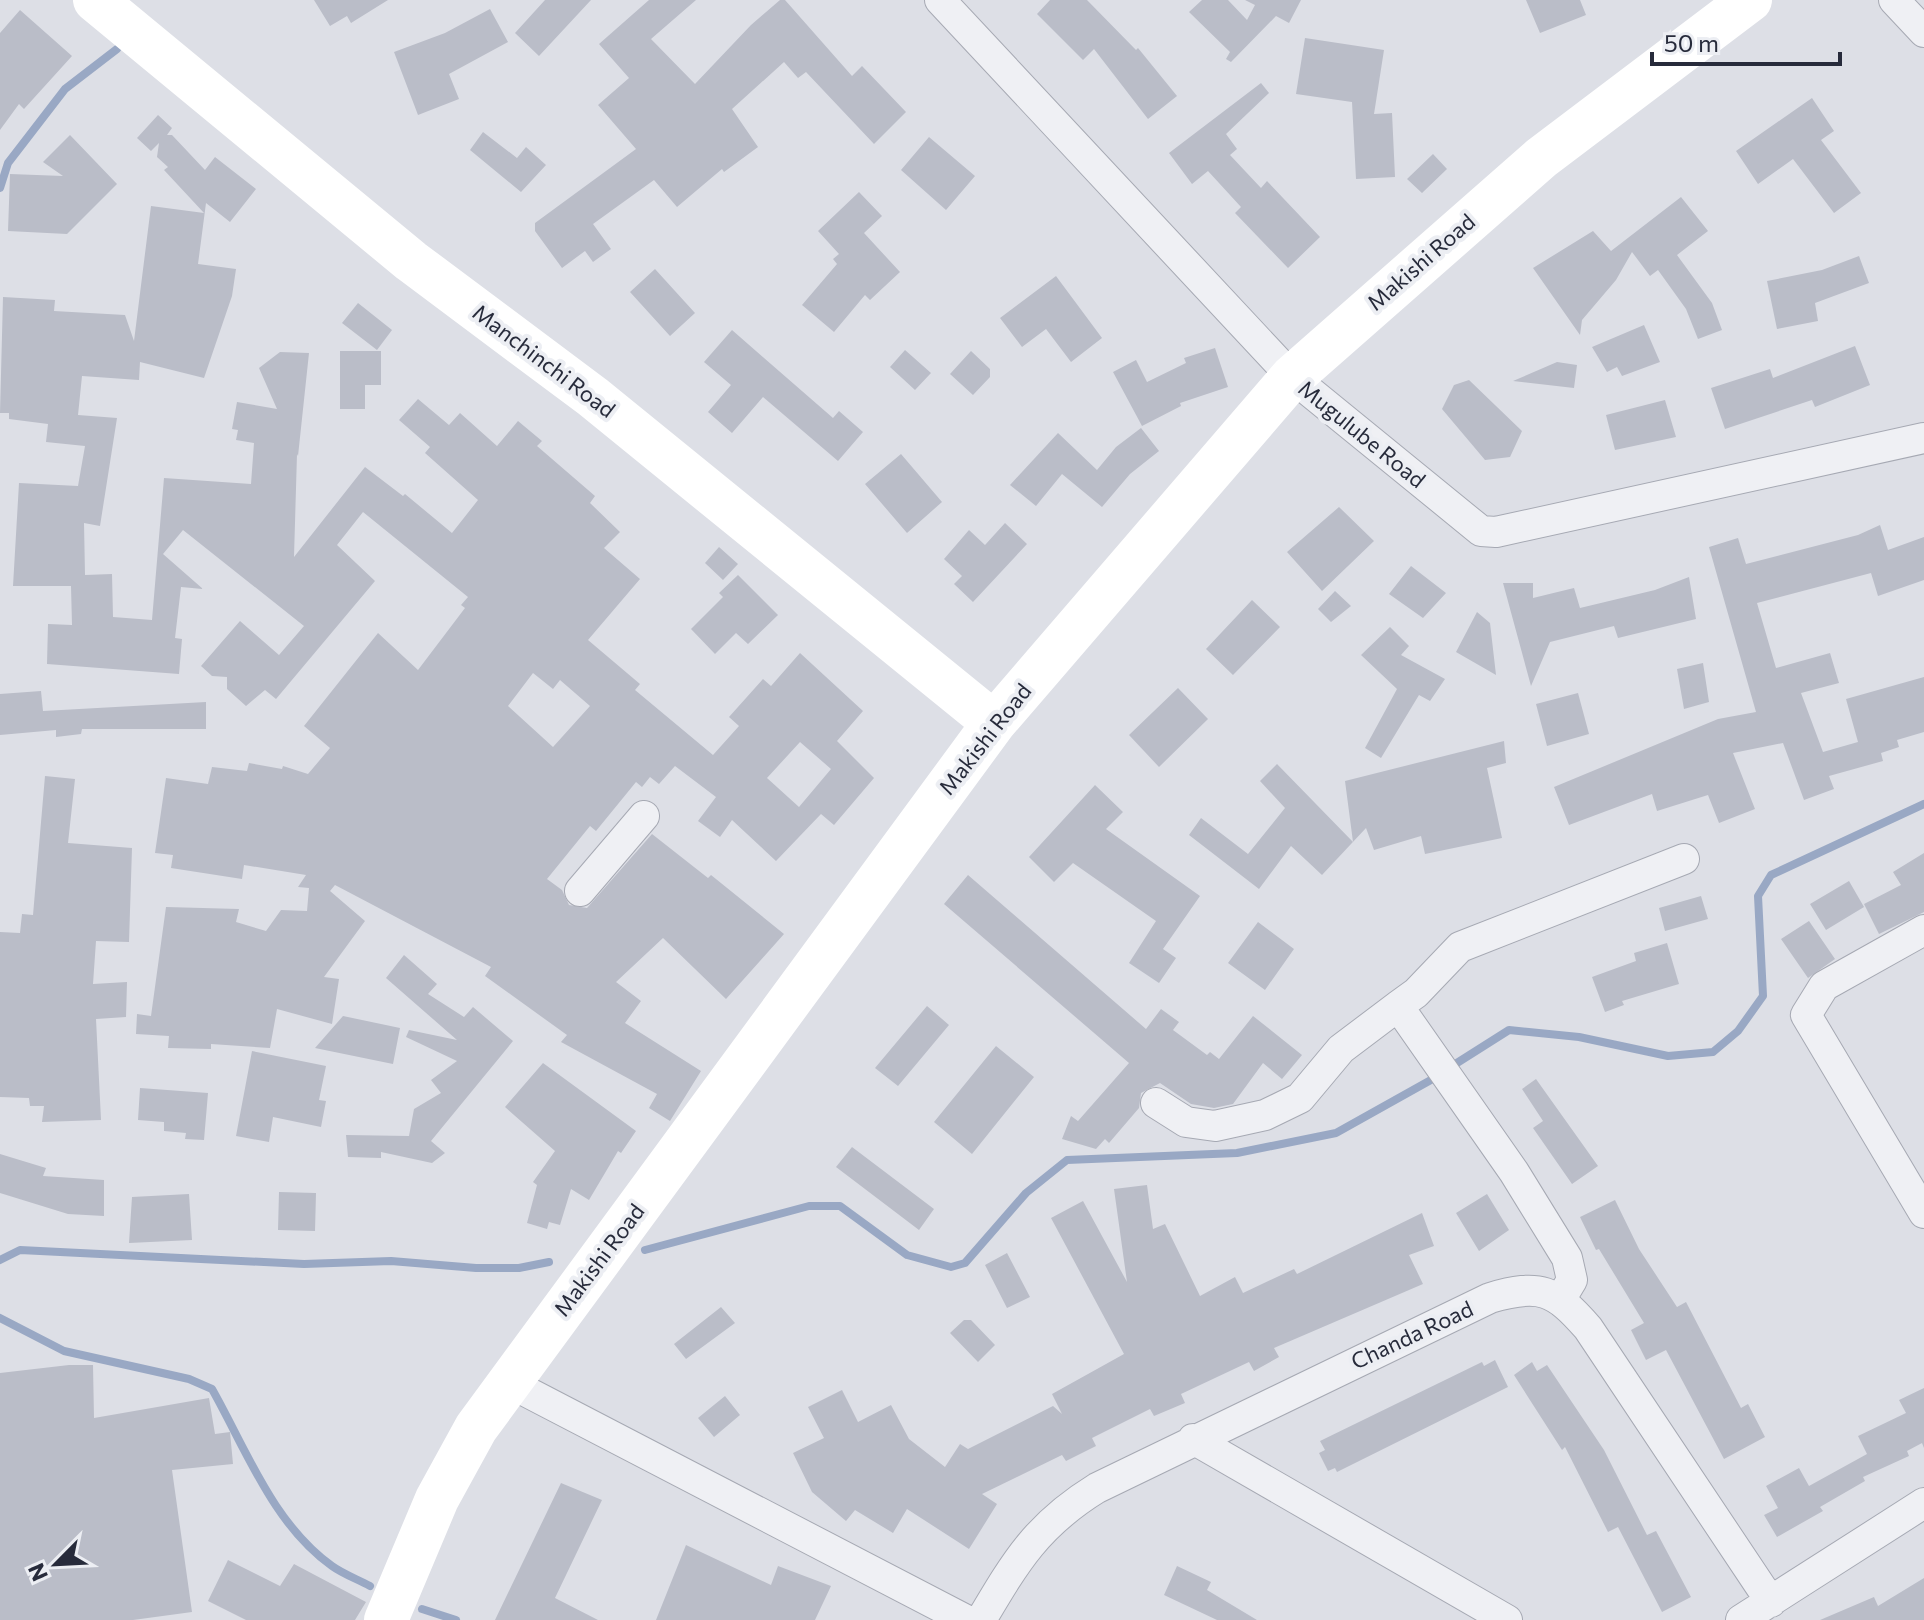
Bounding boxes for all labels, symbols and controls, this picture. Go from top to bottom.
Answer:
scale bar [1652,16,1840,66]
text: 50 m [1664,28,1719,57]
street label: Makishi Road [1361,208,1480,316]
street label: Manchinchi Road [468,298,621,423]
street label: Mugulube Road [1293,374,1431,493]
street label: Makishi Road [933,678,1036,800]
street label: Makishi Road [548,1198,650,1321]
street label: Chanda Road [1346,1295,1477,1375]
north arrow [16,1524,96,1604]
text: N [22,1559,53,1585]

